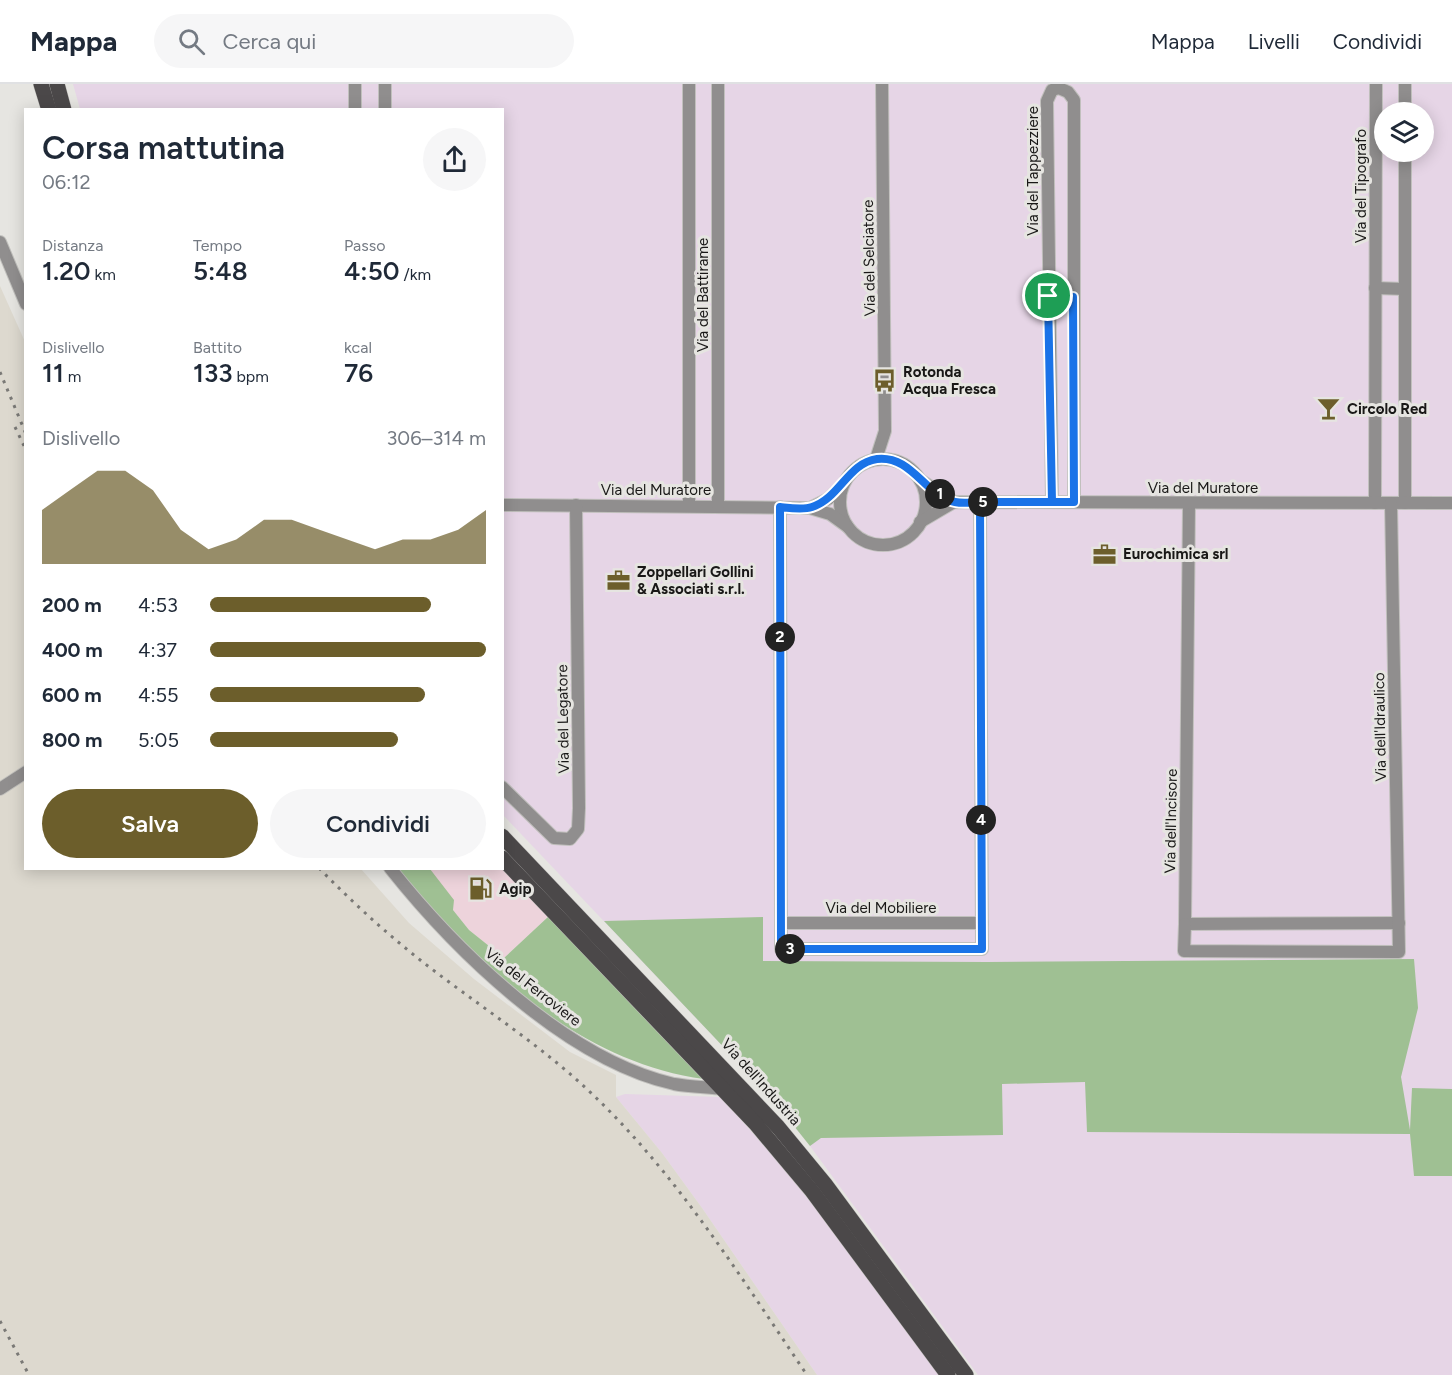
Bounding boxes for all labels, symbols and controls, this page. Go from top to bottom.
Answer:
search box [154,14,574,68]
text: Mappa [30,24,118,58]
icon: search [175,25,208,58]
text: Cerca qui [223,28,316,55]
text: Mappa [1151,29,1215,54]
text: Livelli [1248,29,1300,54]
text: Condividi [1333,29,1422,54]
map controls [1374,102,1434,162]
button: layers [1374,102,1434,162]
street label: Via del Tappezziere [1024,106,1042,236]
text: Corsa mattutina [42,128,285,167]
button: share [423,128,486,191]
street label: Via del Tipografo [1352,129,1370,243]
text: 06:12 [42,170,91,194]
street label: Via del Selciatore [859,199,879,317]
text: Distanza [42,236,103,255]
text: Tempo [193,236,242,255]
text: Passo [344,236,385,255]
street label: Via del Battirame [694,238,712,352]
text: 1.20 [42,255,91,287]
text: 5:48 [193,255,248,287]
text: 4:50 [344,255,399,287]
text: km [91,265,116,284]
text: /km [399,265,431,284]
pin [1022,270,1073,321]
icon: arrive [1031,279,1064,312]
text: Dislivello [42,338,105,357]
text: Battito [193,338,242,357]
text: kcal [344,338,372,357]
text: 11 [42,357,64,389]
text: 133 [193,357,233,389]
text: 76 [344,357,373,389]
place label: Rotonda Acqua Fresca [903,363,996,398]
text: m [64,367,81,386]
text: bpm [233,367,269,386]
bus stop icon: Rotonda Acqua Fresca [872,368,898,394]
bar icon: Circolo Red [1316,396,1342,422]
place label: Circolo Red [1347,400,1427,418]
text: Dislivello [42,426,120,450]
text: 306–314 m [386,426,486,450]
pin: 1 [925,479,955,509]
street label: Via del Muratore [1148,479,1258,497]
street label: Via del Muratore [601,481,711,499]
text: 1 [937,484,943,503]
pin: 5 [968,487,998,517]
text: 5 [978,492,988,511]
office icon: Eurochimica srl [1092,541,1118,567]
place label: Eurochimica srl [1123,545,1229,563]
place label: Zoppellari Gollini & Associati s.r.l. [637,563,754,598]
office icon: Zoppellari Gollini & Associati s.r.l. [606,568,632,594]
text: 200 m [42,593,102,617]
text: 4:53 [138,593,178,617]
pin: 2 [765,622,795,652]
text: 2 [775,627,785,646]
text: 400 m [42,638,103,662]
text: 4:37 [138,638,177,662]
street label: Via del Legatore [553,664,573,774]
street label: Via dell'Idraulico [1370,672,1390,782]
text: 600 m [42,683,102,707]
text: 4:55 [138,683,178,707]
text: 800 m [42,728,102,752]
text: 5:05 [138,728,179,752]
street label: Via dell'Incisore [1161,768,1181,874]
button: Salva [42,789,258,858]
button: Condividi [270,789,486,858]
pin: 4 [966,805,996,835]
text: 4 [976,810,986,829]
fuel station icon: Agip [468,876,494,902]
place label: Agip [499,880,532,898]
street label: Via del Mobiliere [825,899,937,917]
pin: 3 [775,934,805,964]
text: 3 [786,939,794,958]
street label: Via del Ferroviere [481,944,585,1030]
street label: Via dell'Industria [717,1035,805,1129]

